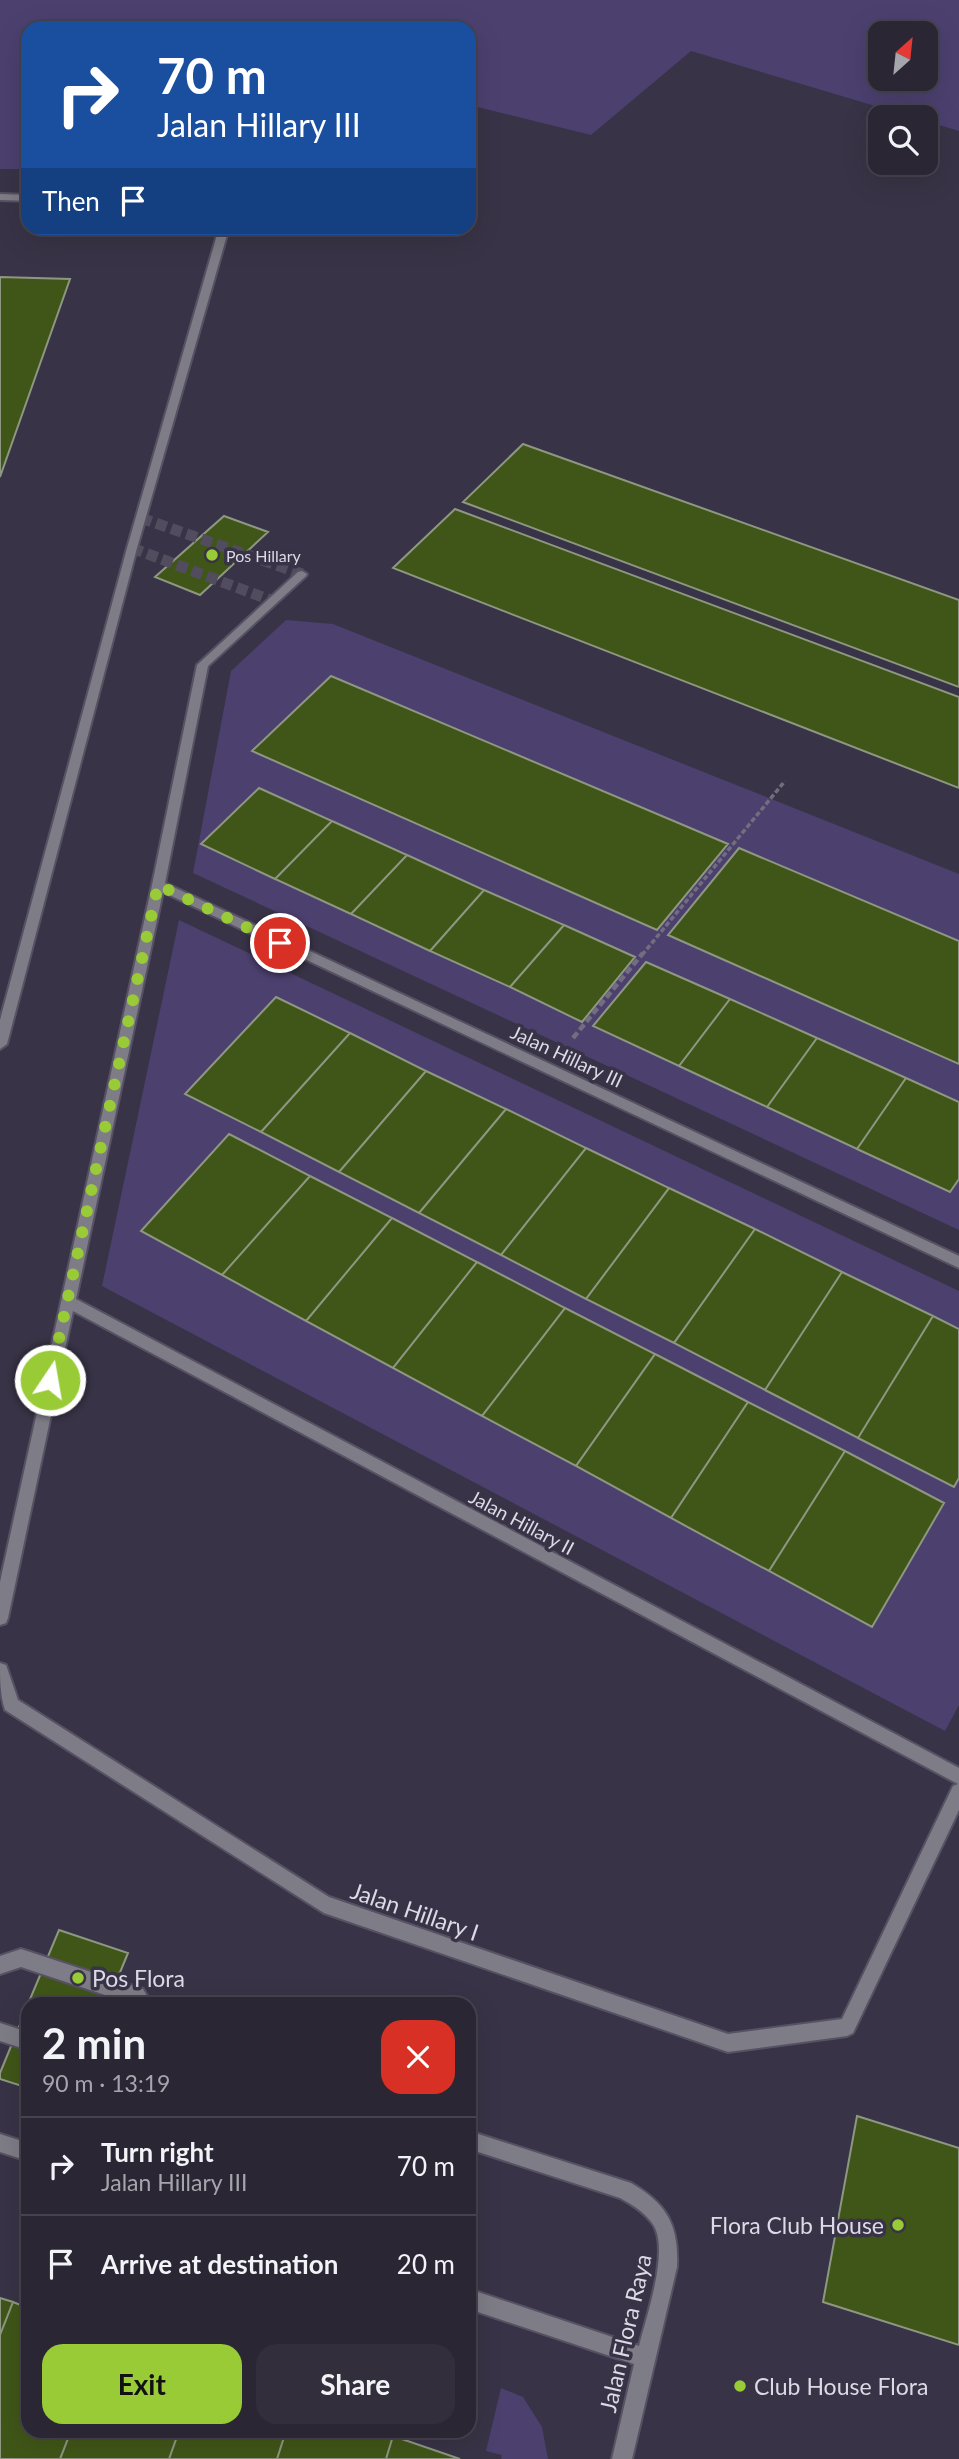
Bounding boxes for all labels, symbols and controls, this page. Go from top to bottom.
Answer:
north arrow [868,21,938,91]
map controls [868,21,938,175]
text: 70 m [157,46,267,104]
icon: right [42,49,133,140]
text: Jalan Hillary III [157,105,361,144]
button: search [868,105,938,175]
icon: arrive [114,182,152,220]
text: Then [42,185,100,217]
place label: Pos Hillary [226,546,302,565]
marker: Pos Hillary [204,547,220,563]
pin [250,913,310,973]
icon: arrive [261,924,299,962]
street label: Jalan Hillary III [507,1020,627,1092]
position arrow [13,1343,87,1417]
street label: Jalan Hillary II [466,1485,578,1559]
street label: Jalan Hillary I [347,1876,483,1946]
place label: Pos Flora [92,1964,185,1992]
marker: Pos Flora [70,1970,86,1986]
text: 2 min [42,2018,146,2068]
button: close [381,2020,455,2094]
text: 90 m · 13:19 [42,2069,170,2097]
text: Turn right [101,2136,214,2168]
icon: right [42,2147,80,2185]
text: 70 m [397,2150,455,2182]
text: Jalan Hillary III [101,2168,247,2196]
place label: Flora Club House [710,2211,884,2239]
marker: Flora Club House [890,2217,906,2233]
icon: arrive [42,2245,80,2283]
text: Arrive at destination [101,2248,338,2280]
text: 20 m [397,2248,455,2280]
street label: Jalan Flora Raya [593,2251,657,2415]
button: Exit [42,2344,242,2424]
button: Share [256,2344,455,2424]
place label: Club House Flora [754,2372,928,2400]
marker: Club House Flora [732,2378,748,2394]

